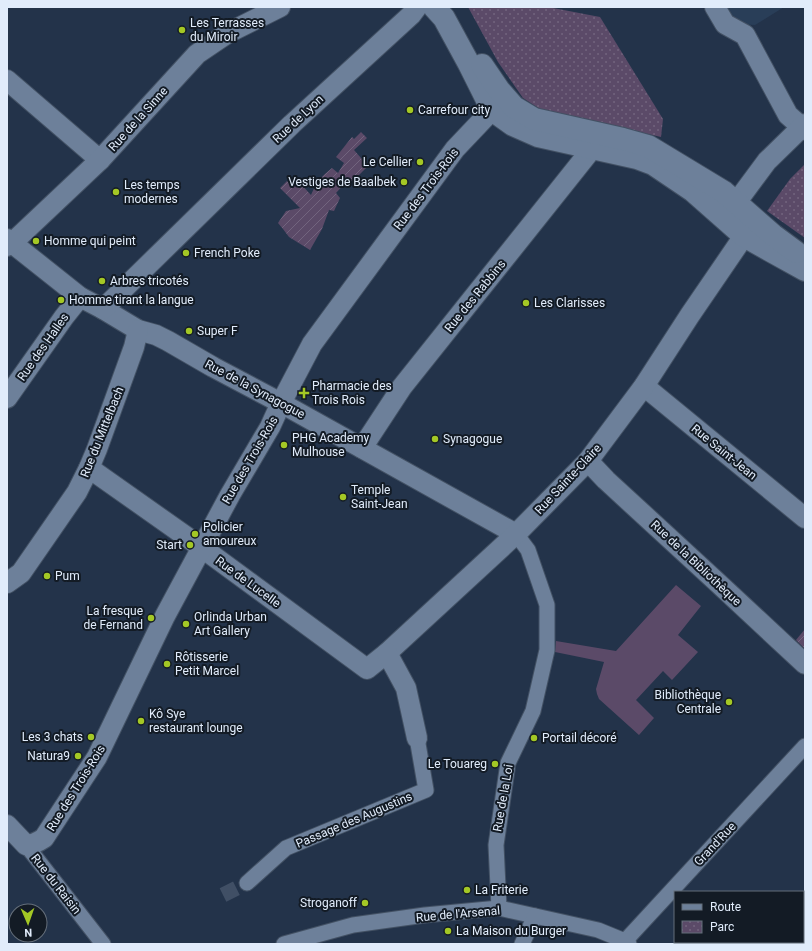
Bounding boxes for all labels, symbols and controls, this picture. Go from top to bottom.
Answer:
place label: Les Terrasses du Miroir [190,16,264,44]
marker: Les Terrasses du Miroir [177,25,187,35]
street label: Rue de la Sinne [106,84,170,154]
street label: Rue de Lyon [270,92,326,146]
place label: Carrefour city [418,103,491,117]
marker: Carrefour city [405,105,415,115]
street label: Rue des Trois-Rois [391,145,461,233]
place label: Le Cellier [363,155,412,169]
marker: Le Cellier [415,157,425,167]
place label: Vestiges de Baalbek [288,175,397,189]
marker: Vestiges de Baalbek [399,177,409,187]
place label: Les temps modernes [124,178,180,206]
marker: Les temps modernes [111,187,121,197]
place label: Homme qui peint [44,234,136,248]
marker: Homme qui peint [31,236,41,246]
place label: French Poke [194,246,260,260]
marker: French Poke [181,248,191,258]
street label: Rue des Rabbins [442,257,508,335]
place label: Arbres tricotés [110,274,189,288]
marker: Arbres tricotés [97,276,107,286]
place label: Homme tirant la langue [69,293,194,307]
marker: Homme tirant la langue [56,295,66,305]
place label: Les Clarisses [534,296,605,310]
marker: Les Clarisses [521,298,531,308]
street label: Rue des Halles [15,311,71,383]
place label: Super F [197,324,238,338]
marker: Super F [184,326,194,336]
street label: Rue de la Synagogue [203,357,307,421]
place label: Pharmacie des Trois Rois [312,379,392,407]
street label: Rue du Mittelbach [77,385,127,479]
marker: Pharmacie des Trois Rois [299,388,309,398]
street label: Rue des Trois-Rois [219,414,281,506]
street label: Rue Saint-Jean [689,421,759,483]
place label: PHG Academy Mulhouse [292,431,370,459]
place label: Synagogue [443,432,502,446]
marker: Synagogue [430,434,440,444]
marker: PHG Academy Mulhouse [279,440,289,450]
street label: Rue Sainte-Claire [532,441,604,517]
place label: Temple Saint-Jean [351,483,408,511]
marker: Temple Saint-Jean [338,492,348,502]
street label: Rue de la Bibliothèque [648,518,744,608]
place label: Policier amoureux [203,520,256,548]
marker: Policier amoureux [190,529,200,539]
place label: Start [156,538,182,552]
marker: Start [185,540,195,550]
street label: Rue de Lucelle [213,554,283,610]
place label: Pum [55,569,80,583]
marker: Pum [42,571,52,581]
place label: La fresque de Fernand [83,604,143,632]
place label: Orlinda Urban Art Gallery [194,610,267,638]
marker: La fresque de Fernand [146,613,156,623]
marker: Orlinda Urban Art Gallery [181,619,191,629]
place label: Rôtisserie Petit Marcel [175,650,239,678]
marker: Rôtisserie Petit Marcel [162,659,172,669]
place label: Bibliothèque Centrale [654,688,721,716]
marker: Bibliothèque Centrale [724,697,734,707]
place label: Kô Sye restaurant lounge [149,707,243,735]
marker: Kô Sye restaurant lounge [136,716,146,726]
place label: Les 3 chats [22,730,83,744]
place label: Portail décoré [542,731,617,745]
marker: Les 3 chats [86,732,96,742]
marker: Portail décoré [529,733,539,743]
street label: Rue des Trois-Rois [44,742,108,834]
place label: Natura9 [27,749,70,763]
marker: Natura9 [73,751,83,761]
place label: Le Touareg [428,757,487,771]
marker: Le Touareg [490,759,500,769]
street label: Rue de la Loi [490,763,516,833]
street label: Passage des Augustins [294,789,414,851]
street label: Grand'Rue [691,819,739,869]
street label: Rue du Raisin [28,851,84,917]
place label: La Friterie [475,883,528,897]
marker: La Friterie [462,885,472,895]
legend [674,891,804,943]
place label: Stroganoff [300,896,358,910]
marker: Stroganoff [360,898,370,908]
text: Route [710,900,741,914]
north arrow [8,903,48,943]
street label: Rue de l'Arsenal [415,903,501,925]
text: Parc [710,920,734,934]
place label: La Maison du Burger [456,924,566,938]
text: N [24,926,32,939]
marker: La Maison du Burger [443,926,453,936]

